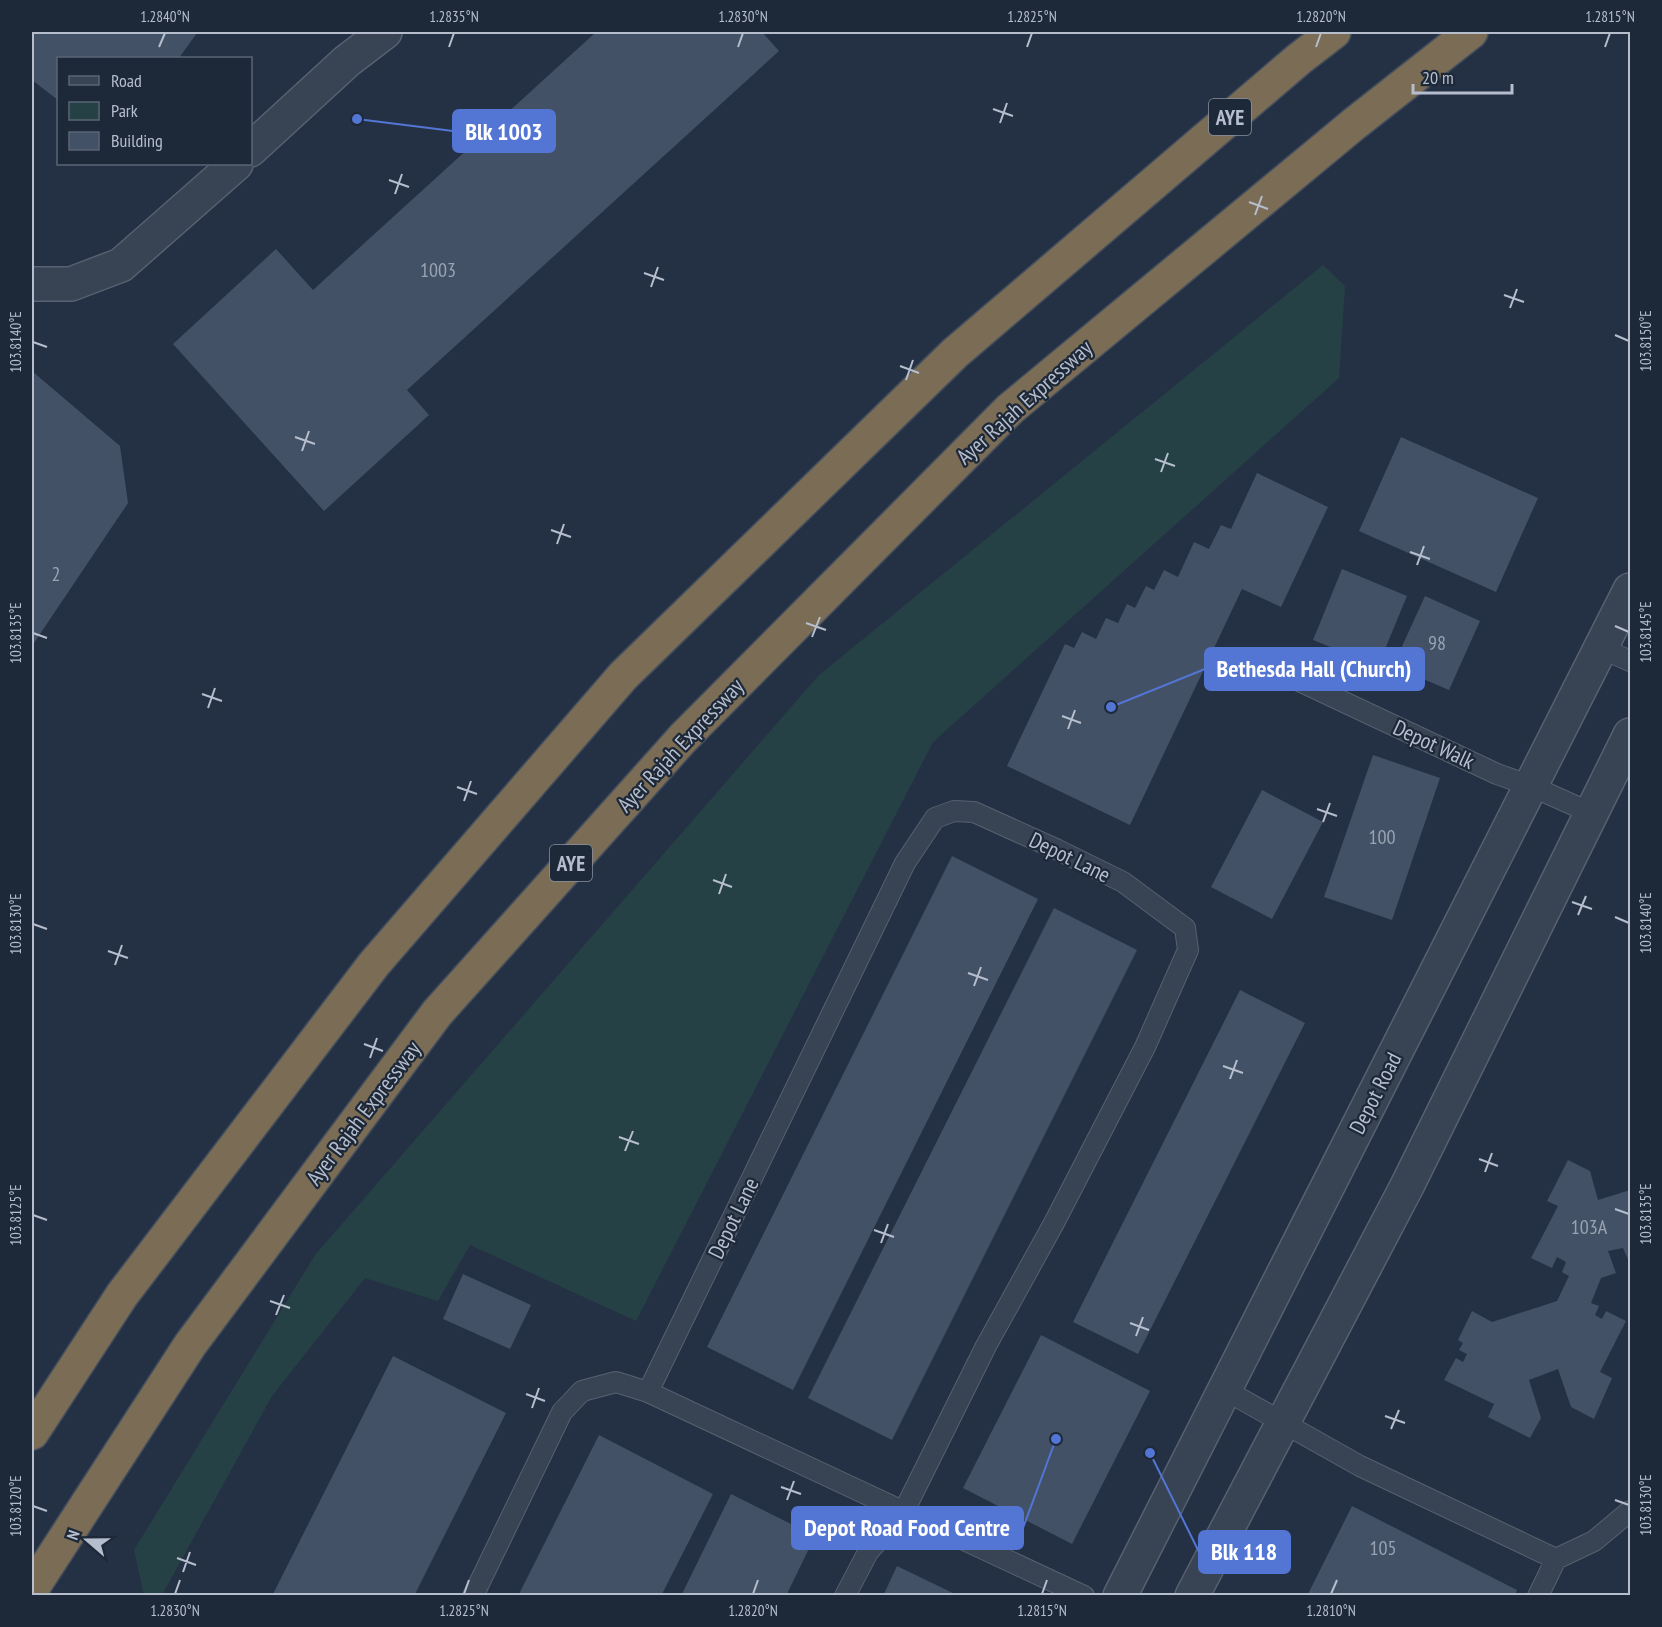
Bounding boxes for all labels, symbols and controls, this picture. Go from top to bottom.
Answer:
text: 1.2840°N [140,7,190,26]
text: 1.2835°N [429,7,479,26]
text: 1.2830°N [718,7,768,26]
text: 1.2825°N [1007,7,1057,26]
text: 1.2820°N [1296,7,1346,26]
text: 1.2815°N [1585,7,1635,26]
legend [57,57,252,165]
scale bar [1413,57,1512,95]
text: 20 m [1422,66,1454,89]
text: Road [111,69,142,92]
text: Park [111,99,138,122]
road number: AYE [1209,99,1251,135]
callout: Blk 1003 [453,110,555,152]
text: Blk 1003 [465,116,543,147]
text: Building [111,129,163,152]
house number: 1003 [420,257,456,283]
text: 103.8150°E [1636,310,1655,372]
text: 103.8140°E [6,311,25,373]
street label: Ayer Rajah Expressway [950,333,1098,470]
house number: 2 [52,561,61,587]
text: 103.8145°E [1636,601,1655,663]
text: 103.8135°E [6,602,25,664]
house number: 98 [1428,630,1446,656]
callout: Bethesda Hall (Church) [1205,648,1424,690]
text: Bethesda Hall (Church) [1217,653,1411,684]
street label: Ayer Rajah Expressway [611,672,750,818]
street label: Depot Walk [1389,713,1480,775]
house number: 100 [1369,824,1396,850]
street label: Depot Lane [1025,825,1115,889]
road number: AYE [550,845,592,881]
text: 103.8140°E [1636,892,1655,954]
text: 103.8130°E [6,893,25,955]
street label: Ayer Rajah Expressway [300,1035,427,1191]
street label: Depot Road [1343,1047,1407,1139]
street label: Depot Lane [701,1173,765,1263]
text: 103.8135°E [1636,1183,1655,1245]
text: 103.8125°E [6,1184,25,1246]
house number: 103A [1571,1214,1608,1240]
text: 103.8130°E [1636,1474,1655,1536]
text: 103.8120°E [6,1475,25,1537]
callout: Depot Road Food Centre [792,1507,1023,1549]
north arrow [57,1510,117,1570]
text: Depot Road Food Centre [804,1512,1010,1543]
text: N [62,1527,84,1542]
callout: Blk 118 [1199,1531,1290,1573]
house number: 105 [1370,1535,1397,1561]
text: Blk 118 [1211,1536,1277,1567]
text: 1.2830°N [150,1601,200,1620]
text: 1.2825°N [439,1601,489,1620]
text: 1.2820°N [728,1601,778,1620]
text: 1.2815°N [1017,1601,1067,1620]
text: 1.2810°N [1306,1601,1356,1620]

